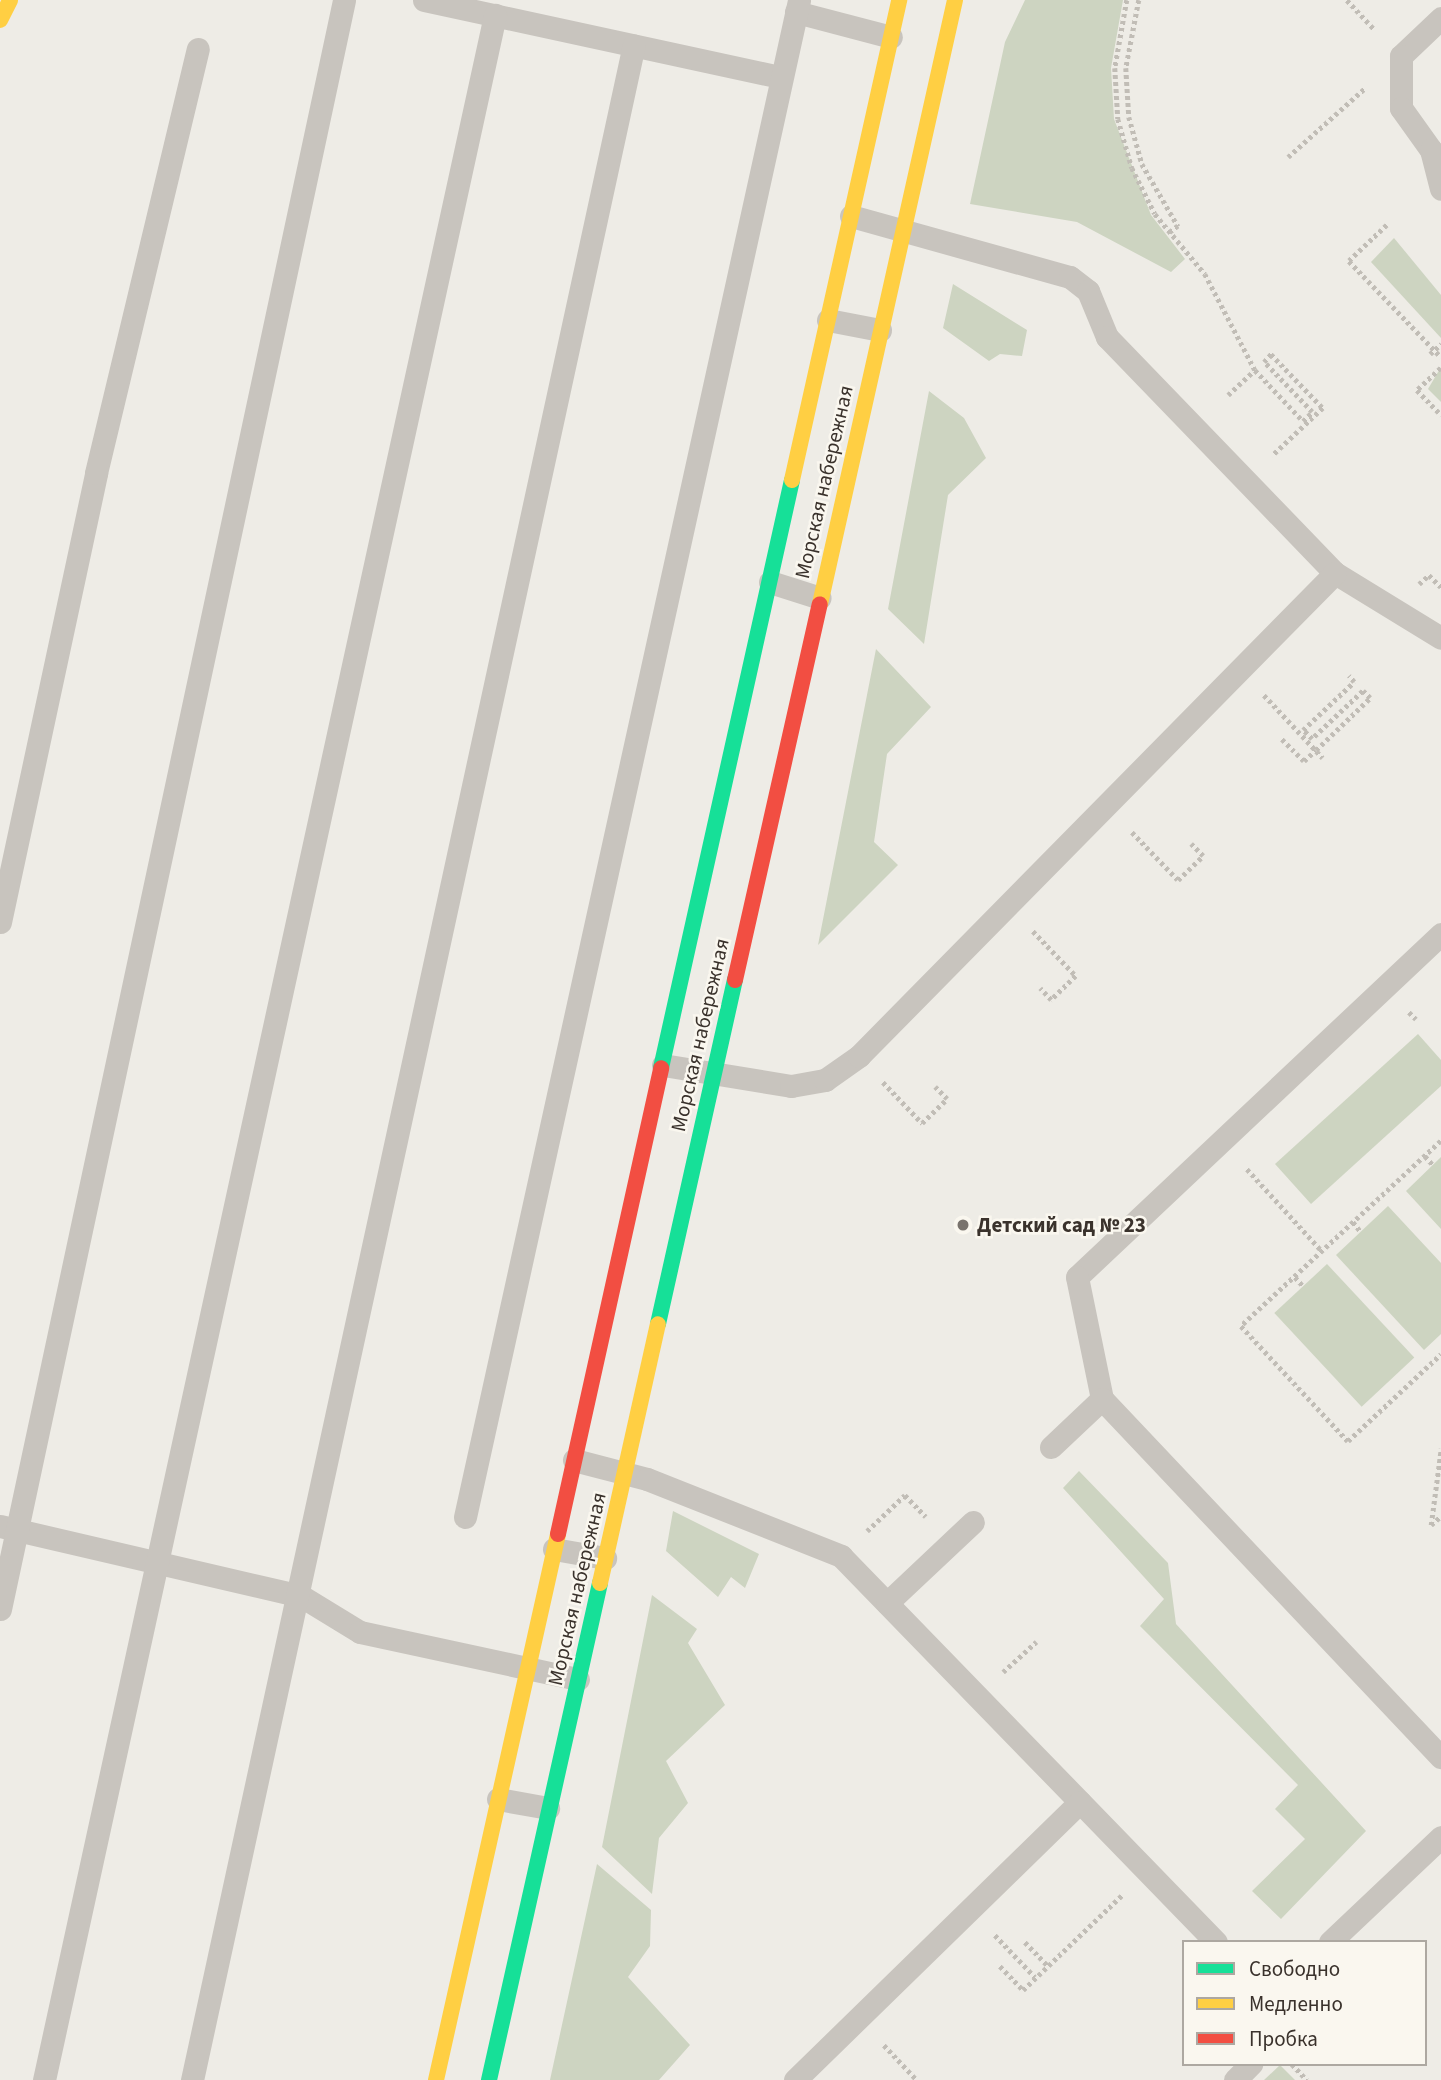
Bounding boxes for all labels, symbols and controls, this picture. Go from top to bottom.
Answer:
street label: Морская набережная [790,383,858,581]
street label: Морская набережная [666,936,734,1134]
place label: Детский сад № 23 [977,1212,1146,1238]
marker: Детский сад № 23 [955,1217,971,1233]
street label: Морская набережная [543,1490,611,1688]
legend [1182,1940,1427,2066]
text: Свободно [1249,1954,1340,1984]
text: Медленно [1249,1989,1343,2019]
text: Пробка [1249,2024,1318,2054]

